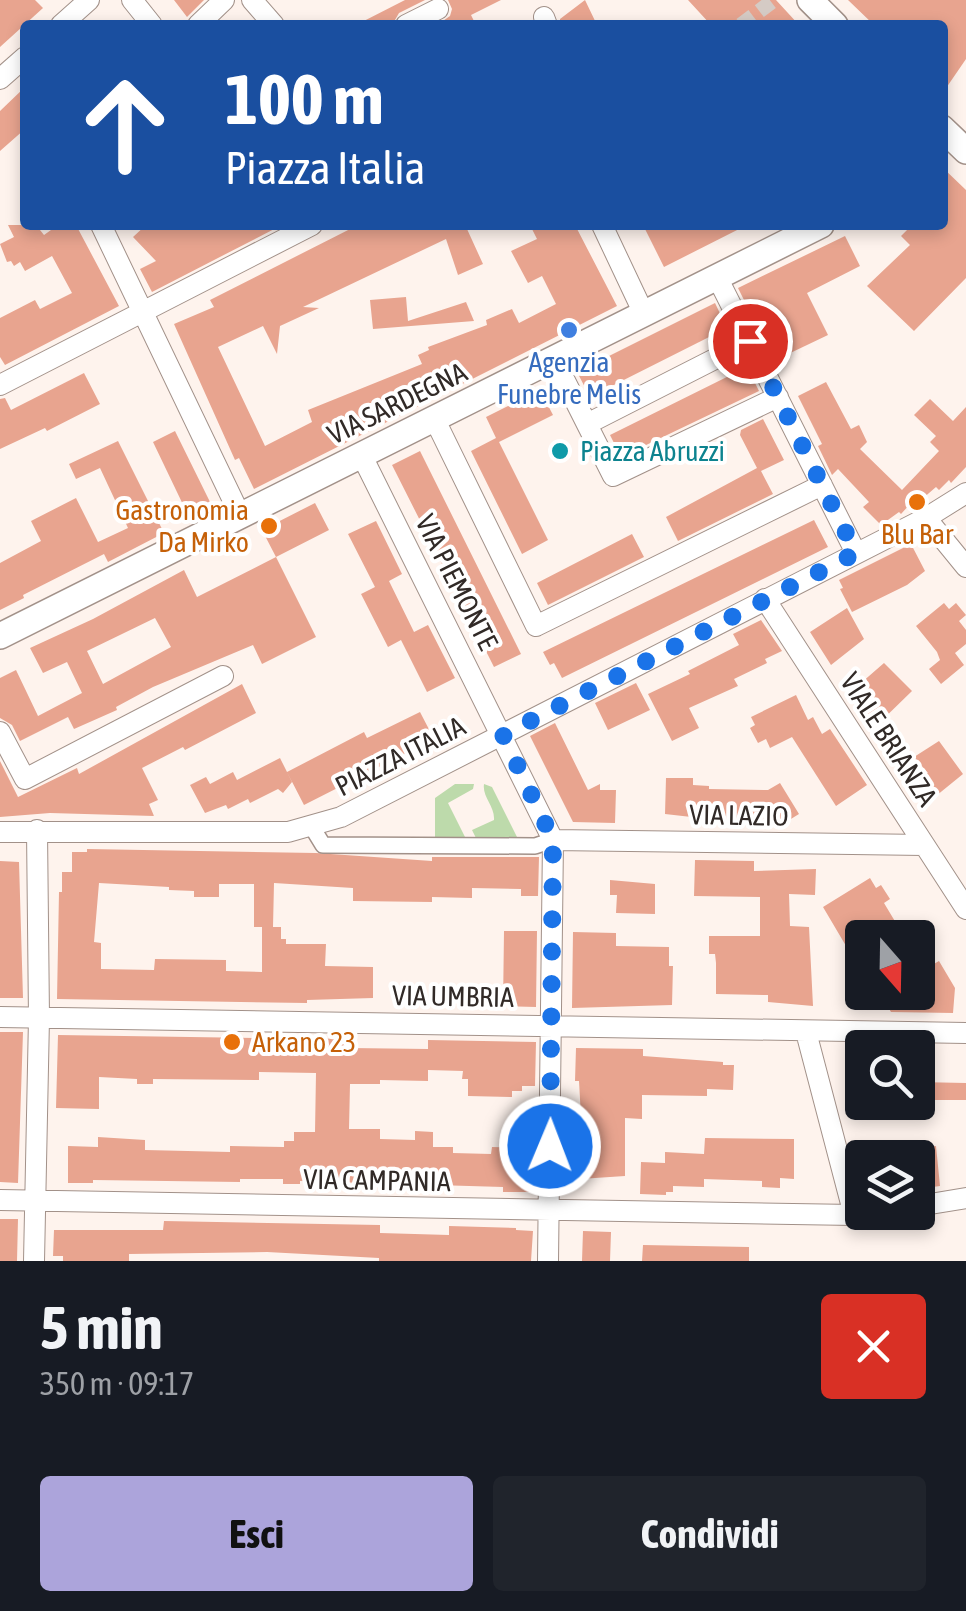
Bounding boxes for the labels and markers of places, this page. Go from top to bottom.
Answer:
pin [708,299,793,384]
marker: Agenzia Funebre Melis [558,319,580,341]
place label: Agenzia Funebre Melis [497,346,641,410]
place label: Piazza Abruzzi [580,435,725,467]
marker: Piazza Abruzzi [549,440,571,462]
marker: Blu Bar [906,491,928,513]
place label: Gastronomia Da Mirko [115,494,249,558]
marker: Gastronomia Da Mirko [258,515,280,537]
place label: Blu Bar [881,518,954,550]
place label: Arkano 23 [252,1026,356,1058]
marker: Arkano 23 [221,1031,243,1053]

